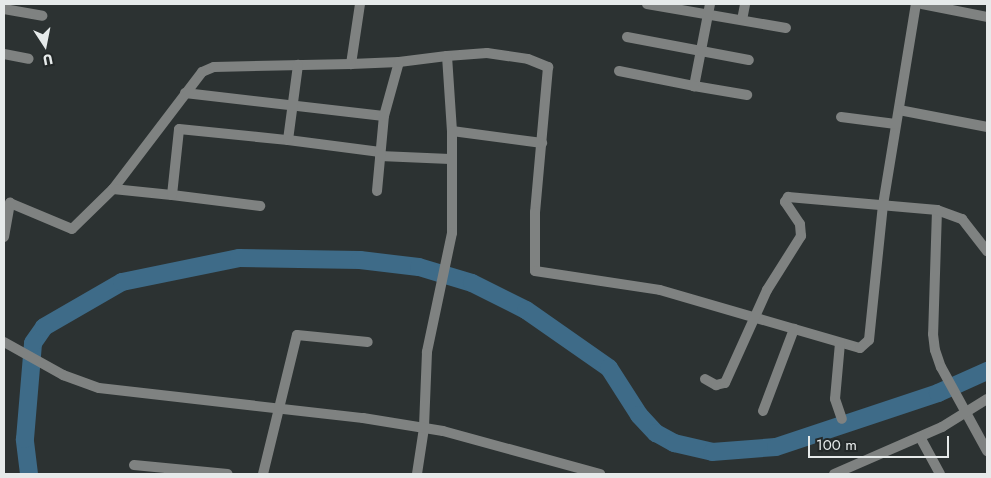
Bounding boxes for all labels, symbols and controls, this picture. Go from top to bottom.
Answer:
north arrow [20,20,70,70]
text: U [41,49,55,70]
scale bar [811,426,952,458]
text: 100 m [816,434,857,456]

